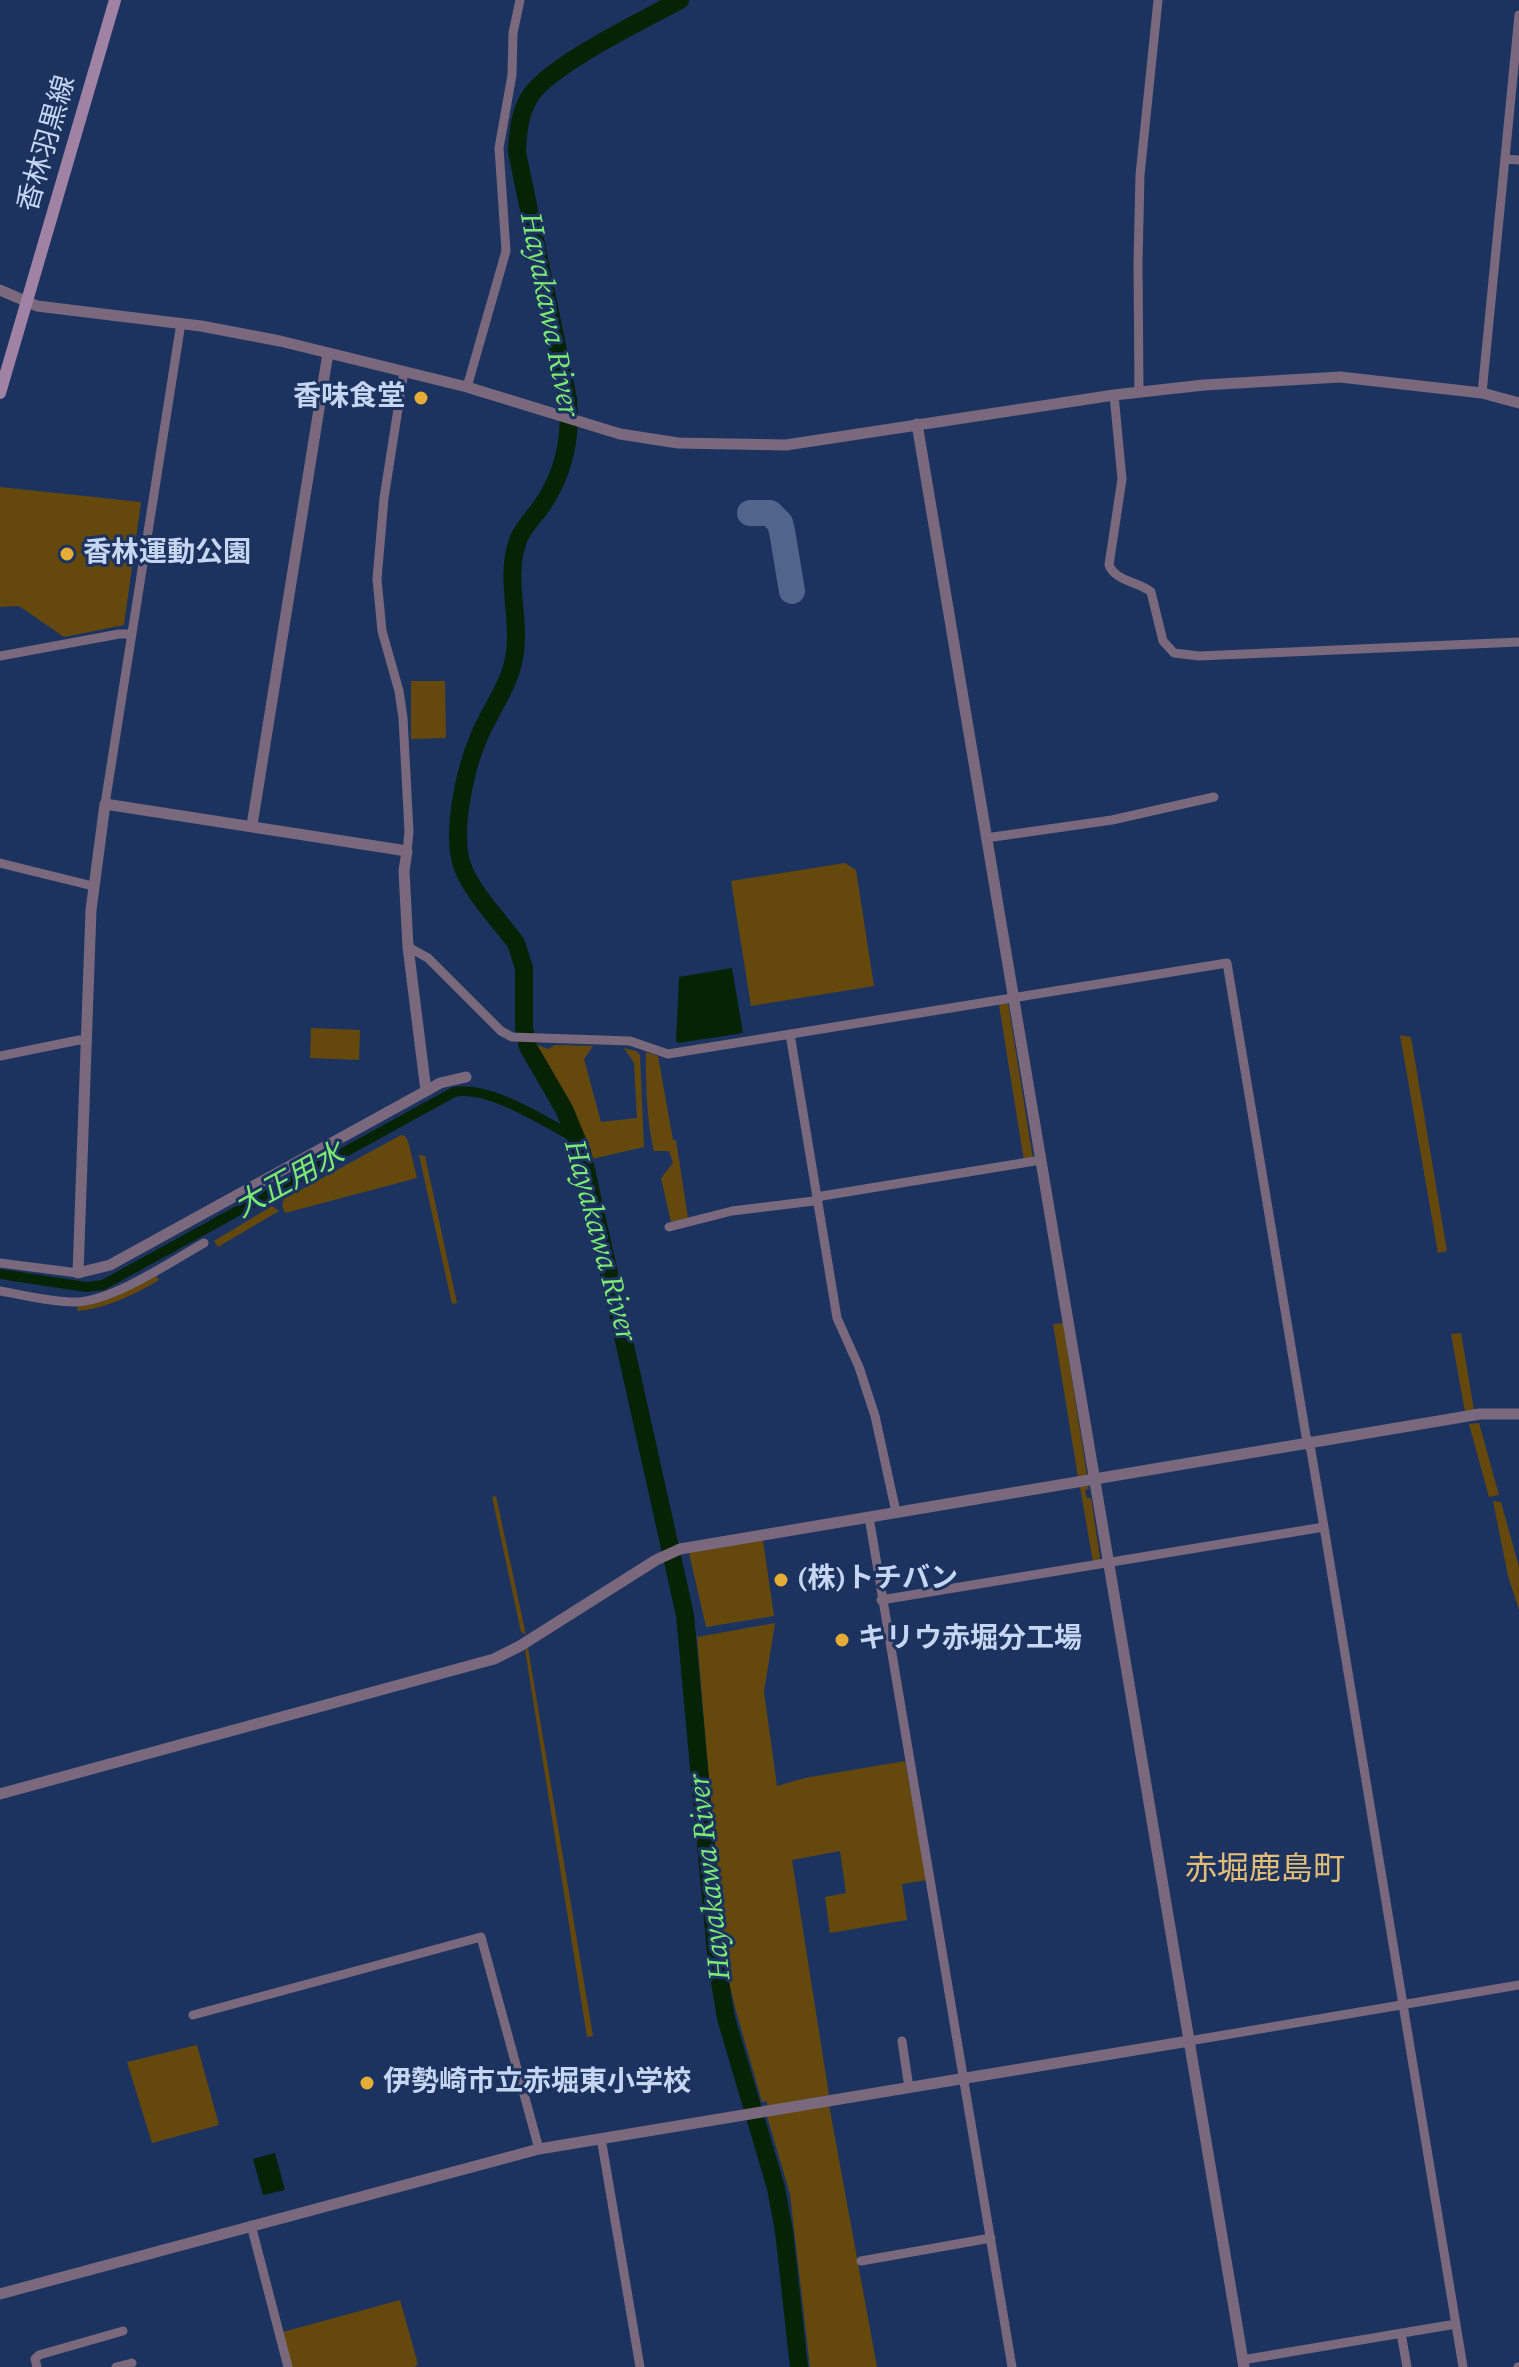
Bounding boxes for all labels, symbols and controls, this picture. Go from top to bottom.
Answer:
street label: 香林羽黒線 [13,72,83,216]
water label: Hayakawa River [511,210,585,420]
place label: 香味食堂 [293,381,405,415]
marker: 香味食堂 [412,389,430,407]
place label: 香林運動公園 [83,537,251,571]
marker: 香林運動公園 [58,545,76,563]
water label: Hayakawa River [555,1136,643,1346]
water label: 大正用水 [229,1137,351,1227]
place label: (株)トチバン [797,1563,958,1597]
marker: (株)トチバン [772,1571,790,1589]
place label: キリウ赤堀分工場 [858,1623,1082,1657]
marker: キリウ赤堀分工場 [833,1631,851,1649]
water label: Hayakawa River [682,1772,740,1982]
district label: 赤堀鹿島町 [1185,1852,1345,1890]
place label: 伊勢崎市立赤堀東小学校 [383,2066,691,2100]
marker: 伊勢崎市立赤堀東小学校 [358,2074,376,2092]

